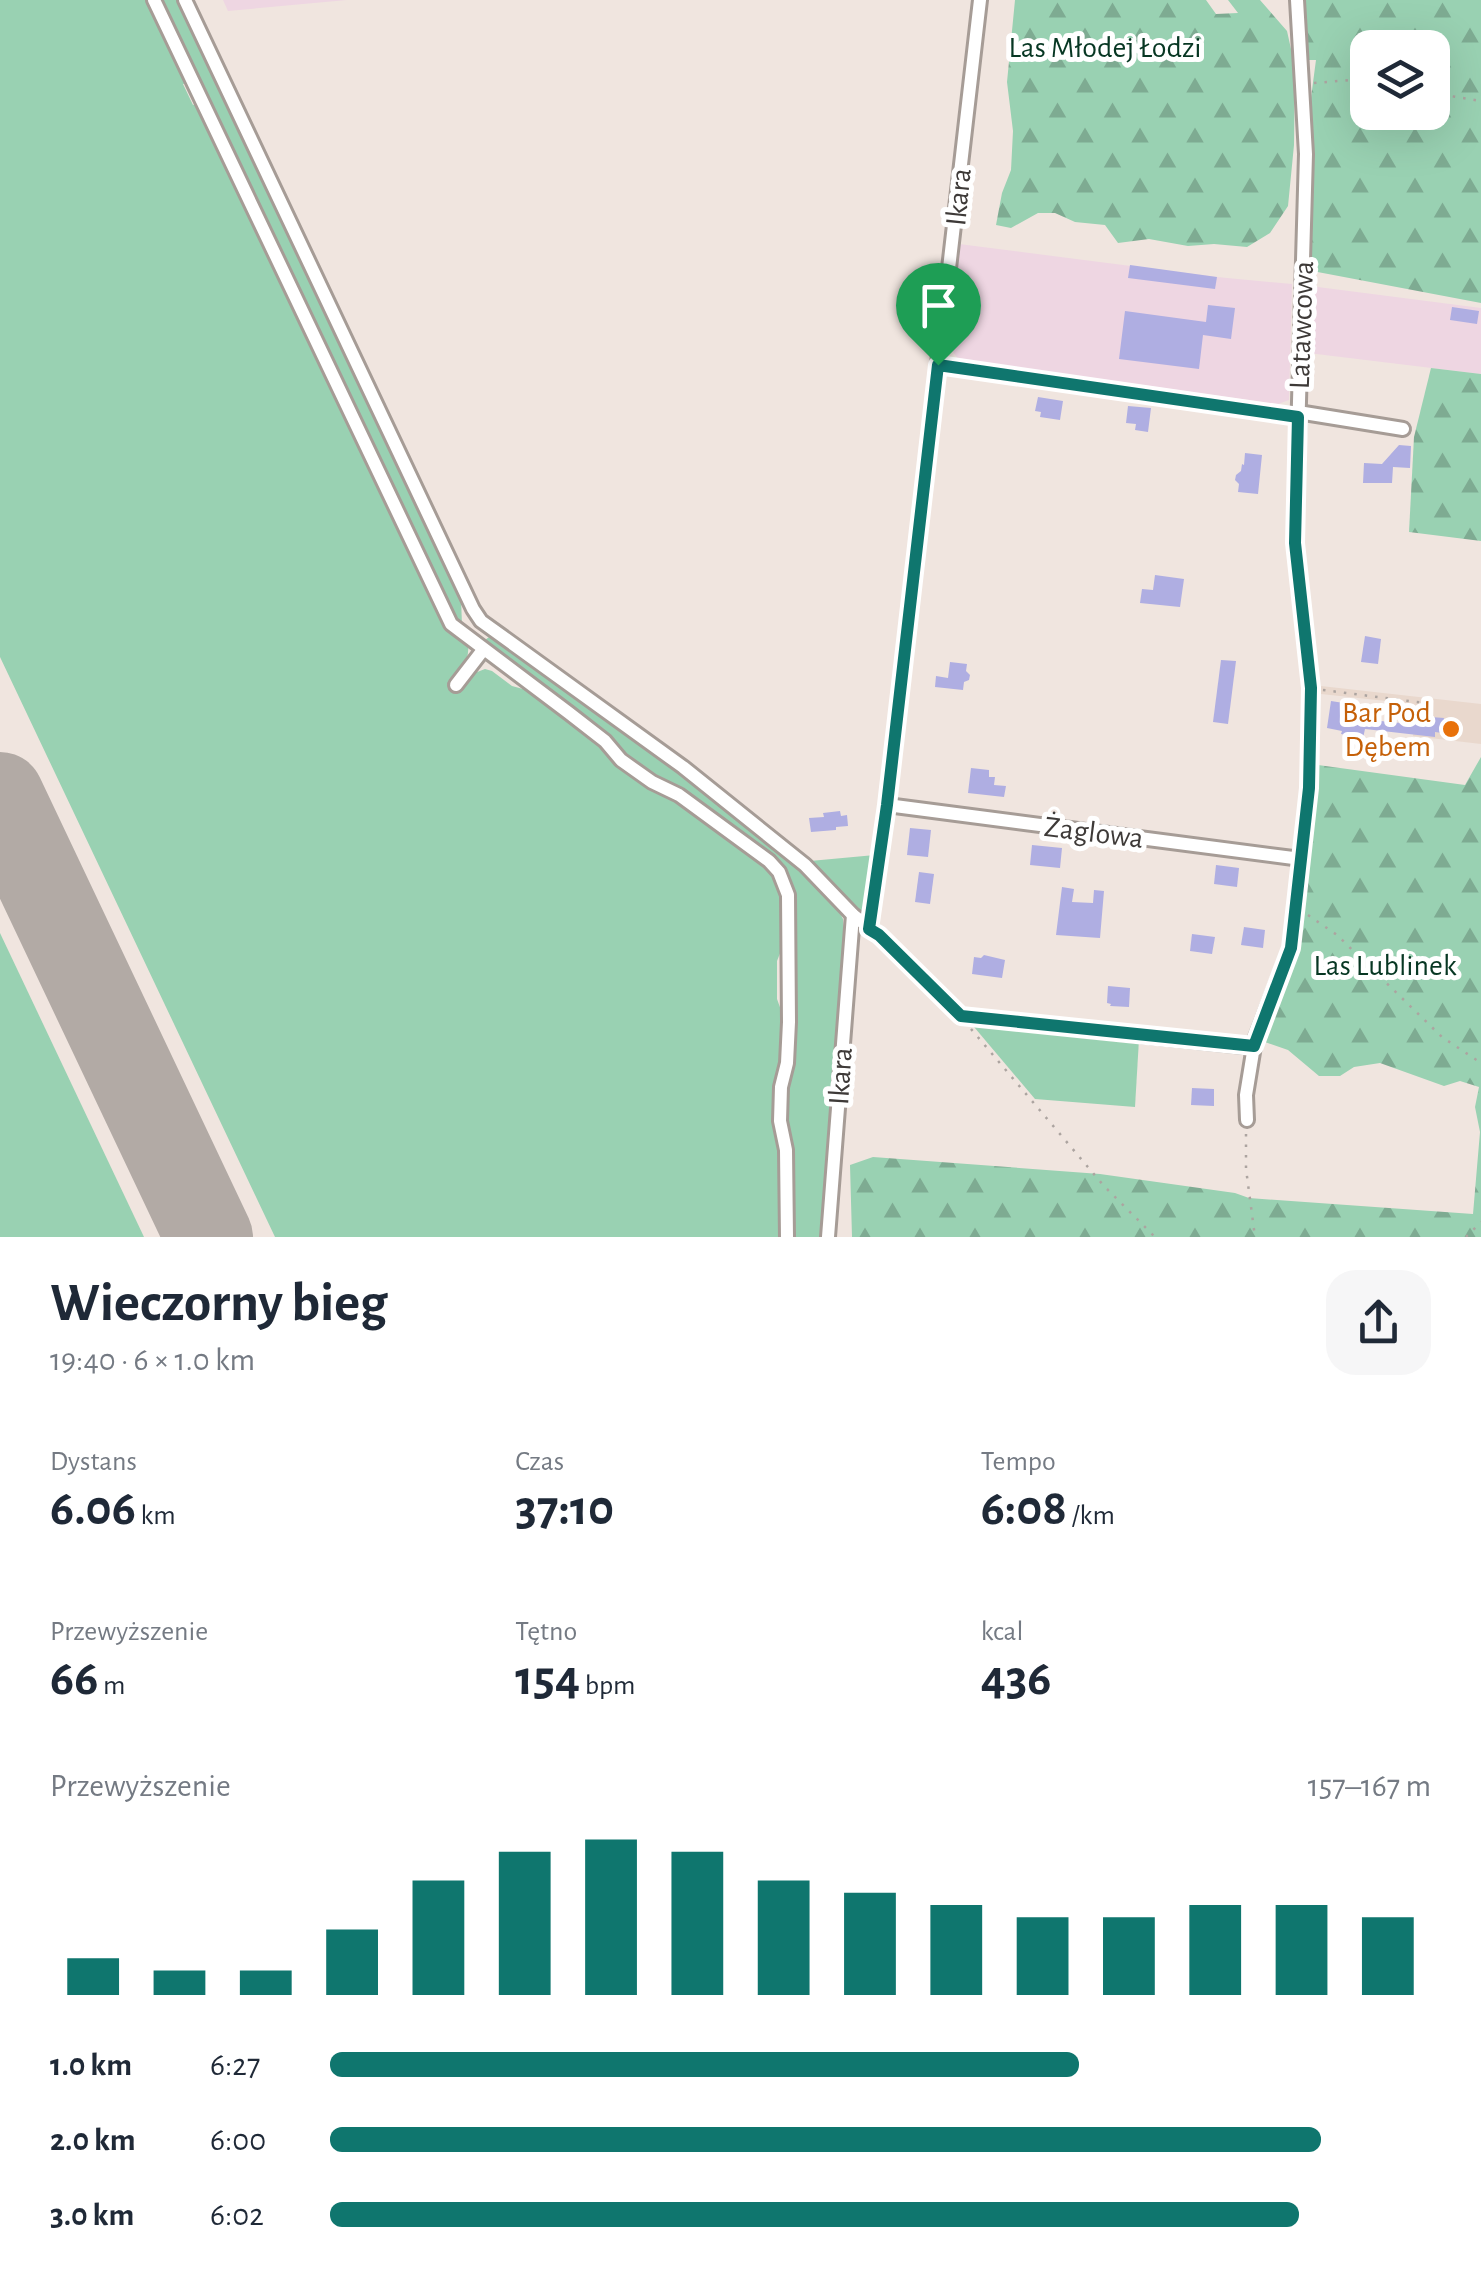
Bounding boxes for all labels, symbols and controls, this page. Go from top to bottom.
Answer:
map controls [1350,30,1450,130]
button: layers [1350,30,1450,130]
park label: Las Młodej Łodzi [1008,33,1202,63]
street label: Ikara [941,167,977,227]
street label: Latawcowa [1285,260,1319,390]
pin [896,263,981,366]
icon: arrive [911,278,966,333]
place label: Bar Pod Dębem [1342,698,1431,762]
marker: Bar Pod Dębem [1440,718,1462,740]
street label: Żaglowa [1043,810,1145,854]
park label: Las Lublinek [1313,951,1457,981]
street label: Ikara [824,1046,858,1106]
button: share [1326,1270,1431,1375]
text: Wieczorny bieg [50,1276,387,1331]
text: 19:40 · 6 × 1.0 km [50,1344,255,1376]
text: Dystans [50,1448,137,1476]
text: Czas [515,1448,564,1476]
text: Tempo [981,1448,1056,1476]
text: 6.06 [50,1484,136,1534]
text: 37:10 [515,1484,614,1534]
text: 6:08 [981,1484,1067,1534]
text: km [136,1502,176,1530]
text: /km [1067,1502,1115,1530]
text: Przewyższenie [50,1618,208,1646]
text: Tętno [515,1618,577,1646]
text: kcal [981,1618,1023,1646]
text: 66 [50,1654,98,1704]
text: 154 [515,1654,580,1704]
text: 436 [981,1654,1052,1704]
text: m [98,1672,125,1700]
text: bpm [580,1672,635,1700]
text: Przewyższenie [50,1770,231,1802]
text: 157–167 m [1308,1770,1431,1802]
text: 1.0 km [50,2049,132,2081]
text: 6:27 [210,2049,260,2081]
text: 2.0 km [50,2124,136,2156]
text: 6:00 [210,2124,266,2156]
text: 3.0 km [50,2199,134,2231]
text: 6:02 [210,2199,264,2231]

